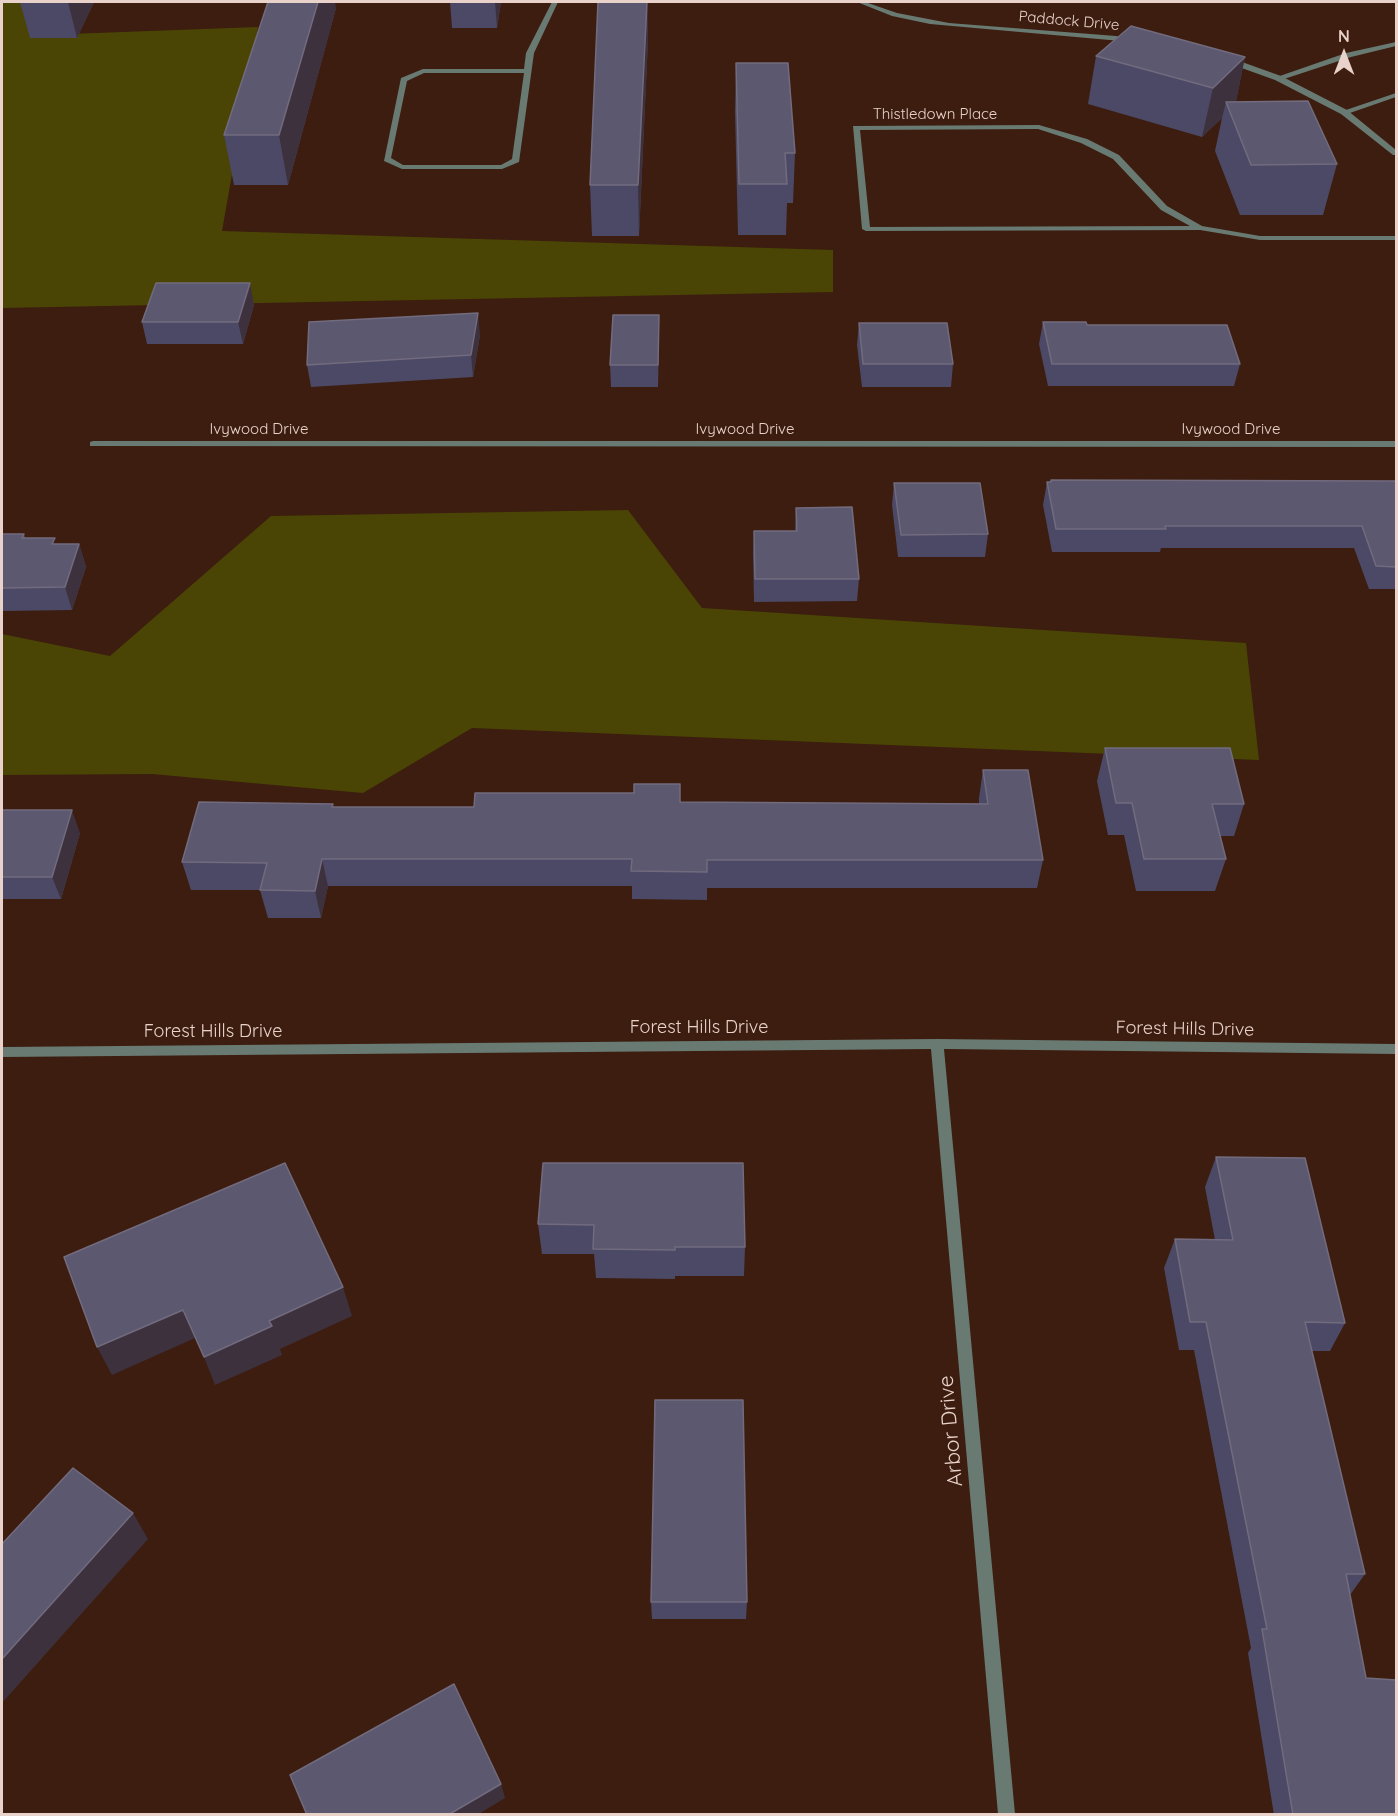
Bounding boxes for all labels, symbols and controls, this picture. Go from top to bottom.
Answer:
street label: Paddock Drive [1018,8,1120,34]
north arrow [1314,24,1374,84]
text: N [1338,26,1350,46]
street label: Thistledown Place [873,105,997,123]
street label: Ivywood Drive [210,420,308,438]
street label: Ivywood Drive [696,420,794,438]
street label: Ivywood Drive [1182,420,1280,438]
street label: Forest Hills Drive [630,1017,768,1039]
street label: Forest Hills Drive [1115,1017,1255,1041]
street label: Forest Hills Drive [144,1021,282,1043]
street label: Arbor Drive [934,1374,968,1488]

